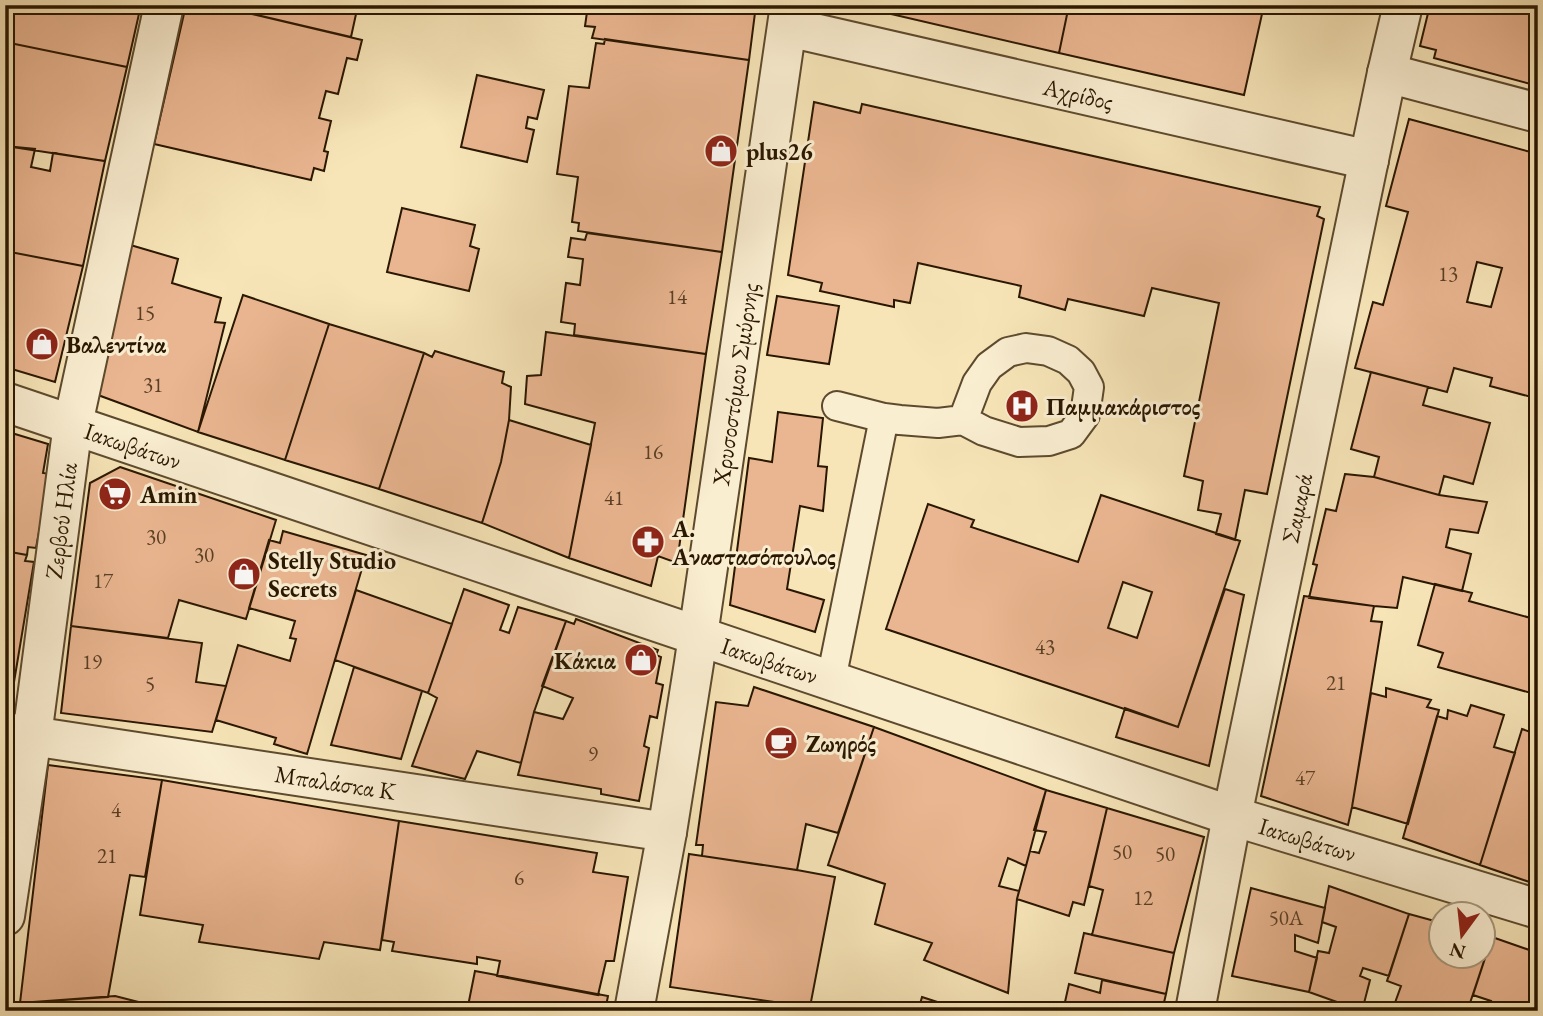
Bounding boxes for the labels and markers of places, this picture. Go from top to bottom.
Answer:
shop icon: plus26 [702,132,740,170]
place label: plus26 [746,136,813,167]
shop icon: Βαλεντίνα [23,325,61,363]
place label: Βαλεντίνα [66,329,167,360]
hospital icon: Παμμακάριστος [1003,387,1041,425]
place label: Παμμακάριστος [1046,391,1201,422]
supermarket icon: Amin [96,475,134,513]
place label: Amin [139,479,198,510]
place label: Α. Αναστασόπουλος [671,513,836,572]
pharmacy icon: Α. Αναστασόπουλος [629,523,667,561]
place label: Stelly Studio Secrets [268,545,396,604]
shop icon: Stelly Studio Secrets [225,555,263,593]
shop icon: Κάκια [622,641,660,679]
place label: Κάκια [554,645,617,676]
cafe icon: Ζωηρός [762,724,800,762]
place label: Ζωηρός [806,728,876,759]

